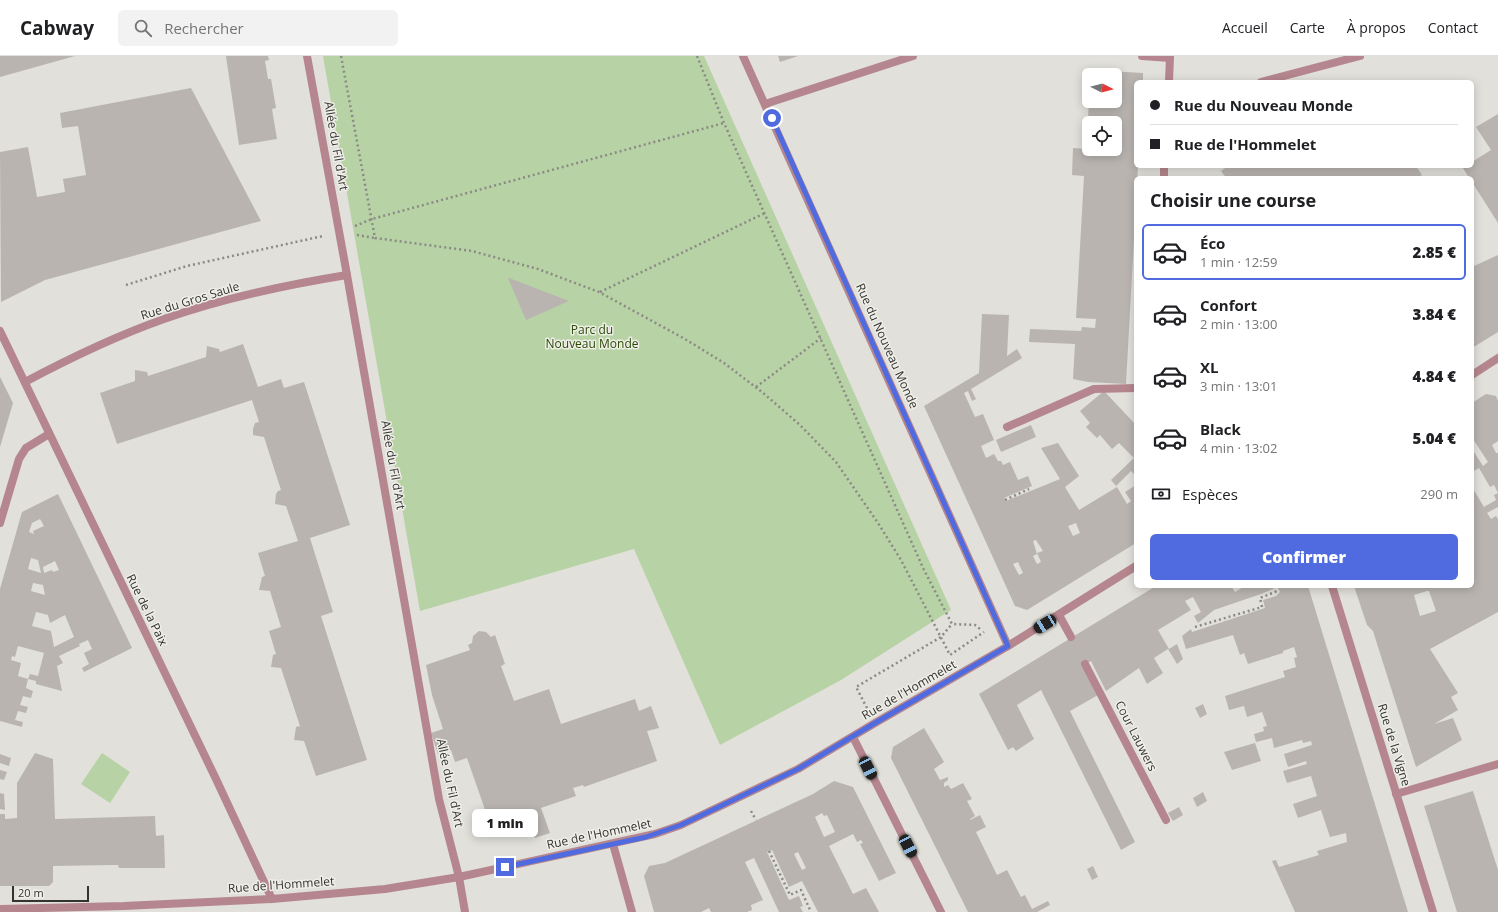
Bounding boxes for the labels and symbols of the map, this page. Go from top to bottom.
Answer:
north arrow [1082,68,1122,108]
street label: Allée du Fil d'Art [320,100,353,192]
route start [763,109,781,127]
street label: Rue du Gros Saule [138,277,242,324]
street label: Rue du Nouveau Monde [852,280,923,411]
park label: Parc du Nouveau Monde [546,321,639,352]
street label: Allée du Fil d'Art [377,419,410,511]
street label: Rue de la Paix [123,571,172,649]
car [1032,613,1058,635]
street label: Rue de l'Hommelet [858,656,959,724]
street label: Cour Lauwers [1111,698,1162,774]
street label: Rue de la Vigne [1374,702,1415,788]
street label: Allée du Fil d'Art [433,737,468,829]
car [857,755,879,781]
callout: 1 min [472,809,538,837]
street label: Rue de l'Hommelet [545,814,653,853]
car [897,833,919,859]
route end [496,858,514,876]
street label: Rue de l'Hommelet [227,872,335,897]
scale bar [12,884,89,903]

